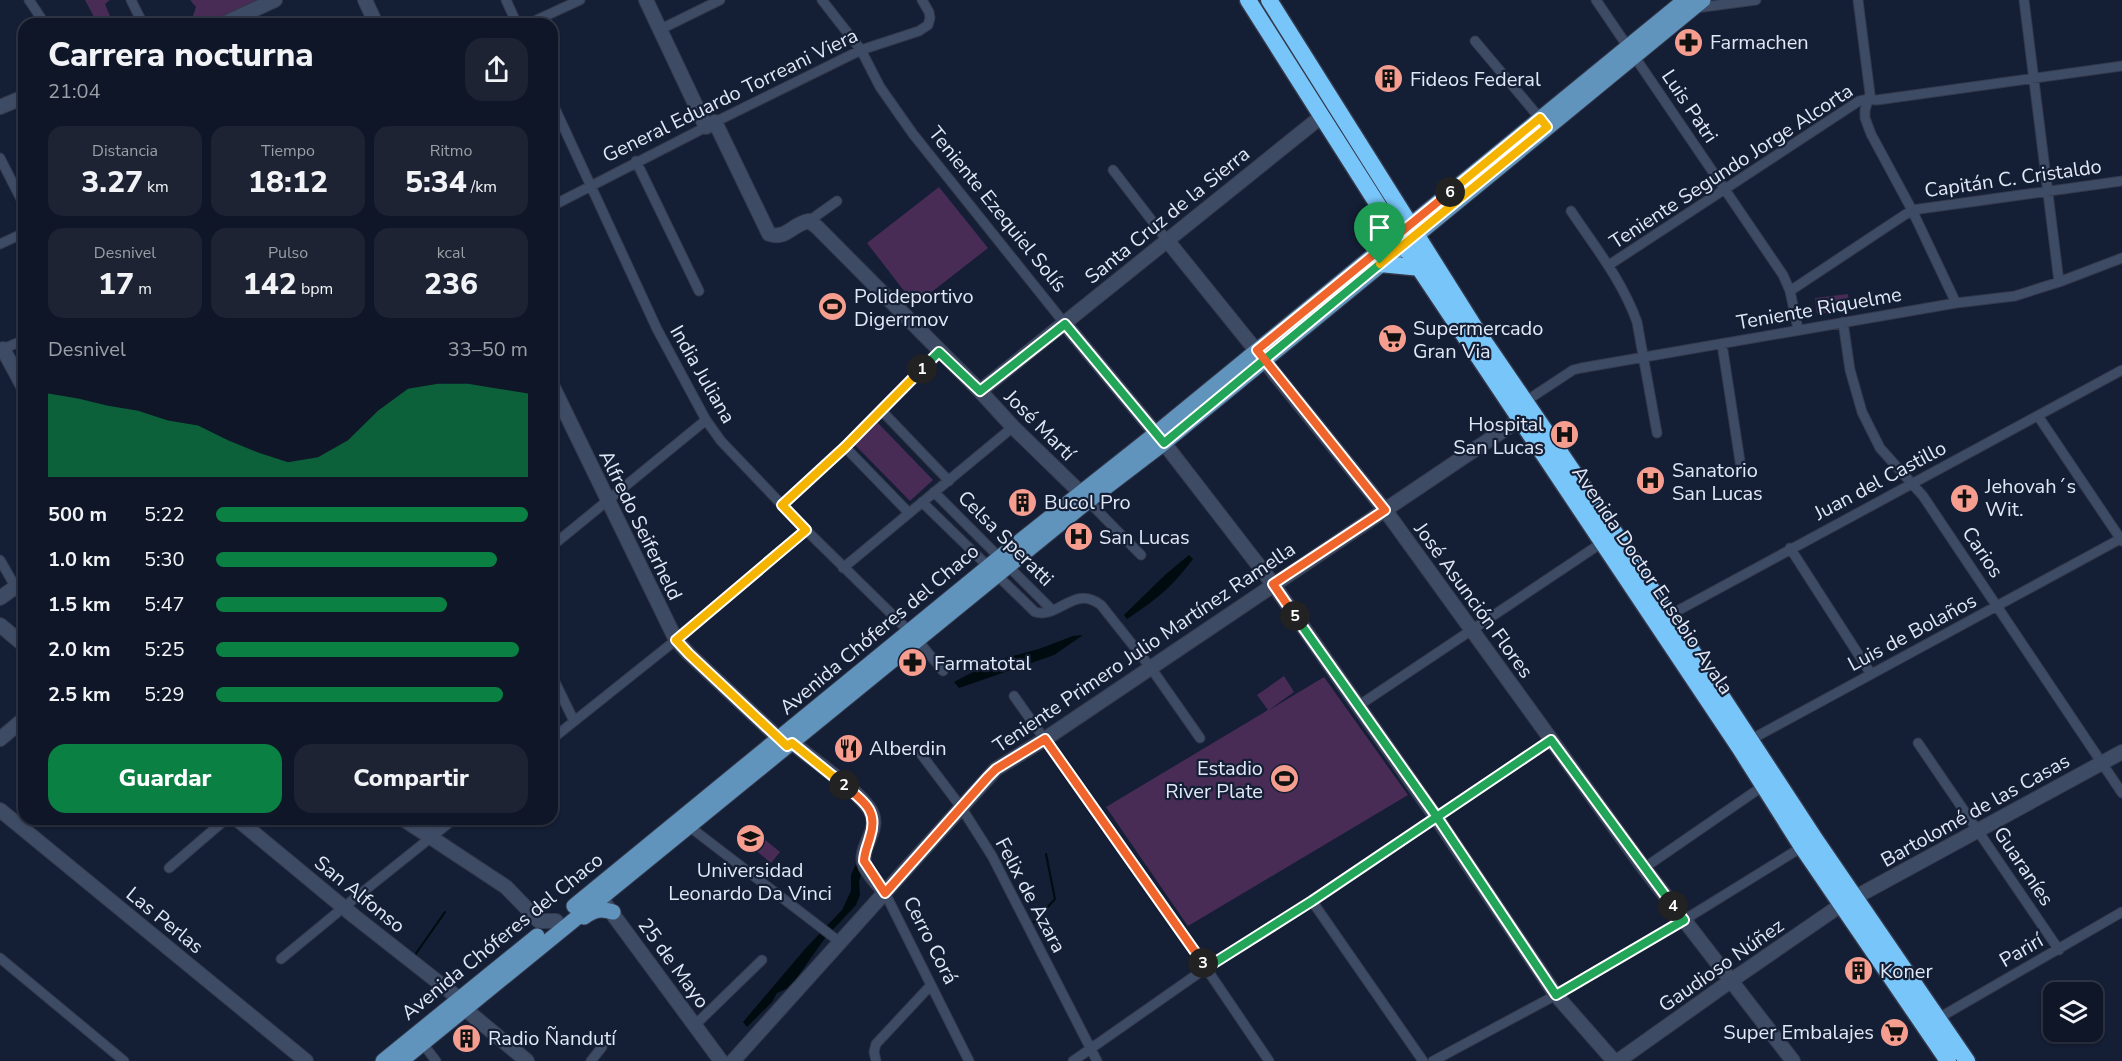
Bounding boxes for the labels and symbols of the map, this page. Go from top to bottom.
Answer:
street label: General Eduardo Torreani Viera [598,22,862,169]
pharmacy icon: Farmachen [1673,26,1705,58]
place label: Farmachen [1710,29,1809,56]
building icon: Fideos Federal [1373,63,1405,95]
street label: Luis Patri [1655,64,1724,148]
place label: Fideos Federal [1410,66,1541,93]
street label: Teniente Segundo Jorge Alcorta [1604,77,1858,255]
street label: Teniente Ezequiel Solís [922,121,1073,298]
street label: Santa Cruz de la Sierra [1079,140,1255,290]
street label: Capitán C. Cristaldo [1923,153,2103,204]
pin: 6 [1435,177,1465,207]
pin [1354,202,1405,264]
street label: Teniente Riquelme [1734,281,1904,336]
place label: Polideportivo Digerrmov [854,283,974,333]
sports icon: Polideportivo Digerrmov [817,291,849,323]
place label: Supermercado Gran Via [1413,315,1543,365]
street label: India Juliana [664,320,742,428]
supermarket icon: Supermercado Gran Via [1376,323,1408,355]
pin: 1 [907,354,937,384]
street label: José Martí [998,383,1082,468]
place label: Hospital San Lucas [1453,411,1544,461]
hospital icon: Hospital San Lucas [1549,419,1581,451]
street label: Juan del Castillo [1809,434,1951,527]
street label: Alfredo Seiferheld [593,446,689,605]
place label: Sanatorio San Lucas [1672,457,1763,507]
street label: Avenida Doctor Eusebio Ayala [1566,460,1739,700]
hospital icon: Sanatorio San Lucas [1635,465,1667,497]
place label: Jehovah´s Wit. [1984,473,2076,523]
church icon: Jehovah´s Wit. [1948,482,1980,514]
street label: Celsa Speratti [952,485,1059,592]
building icon: Bucol Pro [1007,486,1039,518]
place label: Bucol Pro [1044,489,1131,516]
street label: José Asunción Flores [1407,516,1539,684]
hospital icon: San Lucas [1062,521,1094,553]
street label: Carios [1956,521,2010,583]
place label: San Lucas [1099,524,1190,551]
street label: Teniente Primero Julio Martínez Ramella [988,536,1301,759]
street label: Avenida Chóferes del Chaco [774,538,985,721]
street label: Luis de Bolaños [1843,587,1981,678]
pin: 5 [1280,601,1310,631]
pharmacy icon: Farmatotal [897,647,929,679]
place label: Farmatotal [934,650,1032,677]
restaurant icon: Alberdin [832,732,864,764]
place label: Alberdin [869,735,947,762]
street label: Bartolomé de las Casas [1876,747,2074,874]
place label: Estadio River Plate [1165,755,1263,805]
sports icon: Estadio River Plate [1268,763,1300,795]
pin: 2 [829,770,859,800]
street label: Guaraníes [1987,821,2060,911]
school or university icon: Universidad Leonardo Da Vinci [734,823,766,855]
street label: Felix de Azara [989,833,1072,958]
street label: Avenida Chóferes del Chaco [396,846,609,1026]
street label: San Alfonso [309,849,411,939]
place label: Universidad Leonardo Da Vinci [668,857,832,907]
street label: Las Perlas [120,881,209,960]
pin: 4 [1658,891,1688,921]
street label: Cerro Corá [897,892,964,989]
street label: Gaudioso Núñez [1653,912,1789,1019]
street label: 25 de Mayo [632,913,716,1014]
street label: Parirí [1994,926,2049,974]
pin: 3 [1188,948,1218,978]
building icon: Koner [1843,955,1875,987]
place label: Koner [1880,958,1933,985]
supermarket icon: Super Embalajes [1879,1016,1911,1048]
place label: Super Embalajes [1723,1019,1874,1046]
building icon: Radio Ñandutí [451,1022,483,1054]
place label: Radio Ñandutí [488,1025,617,1052]

